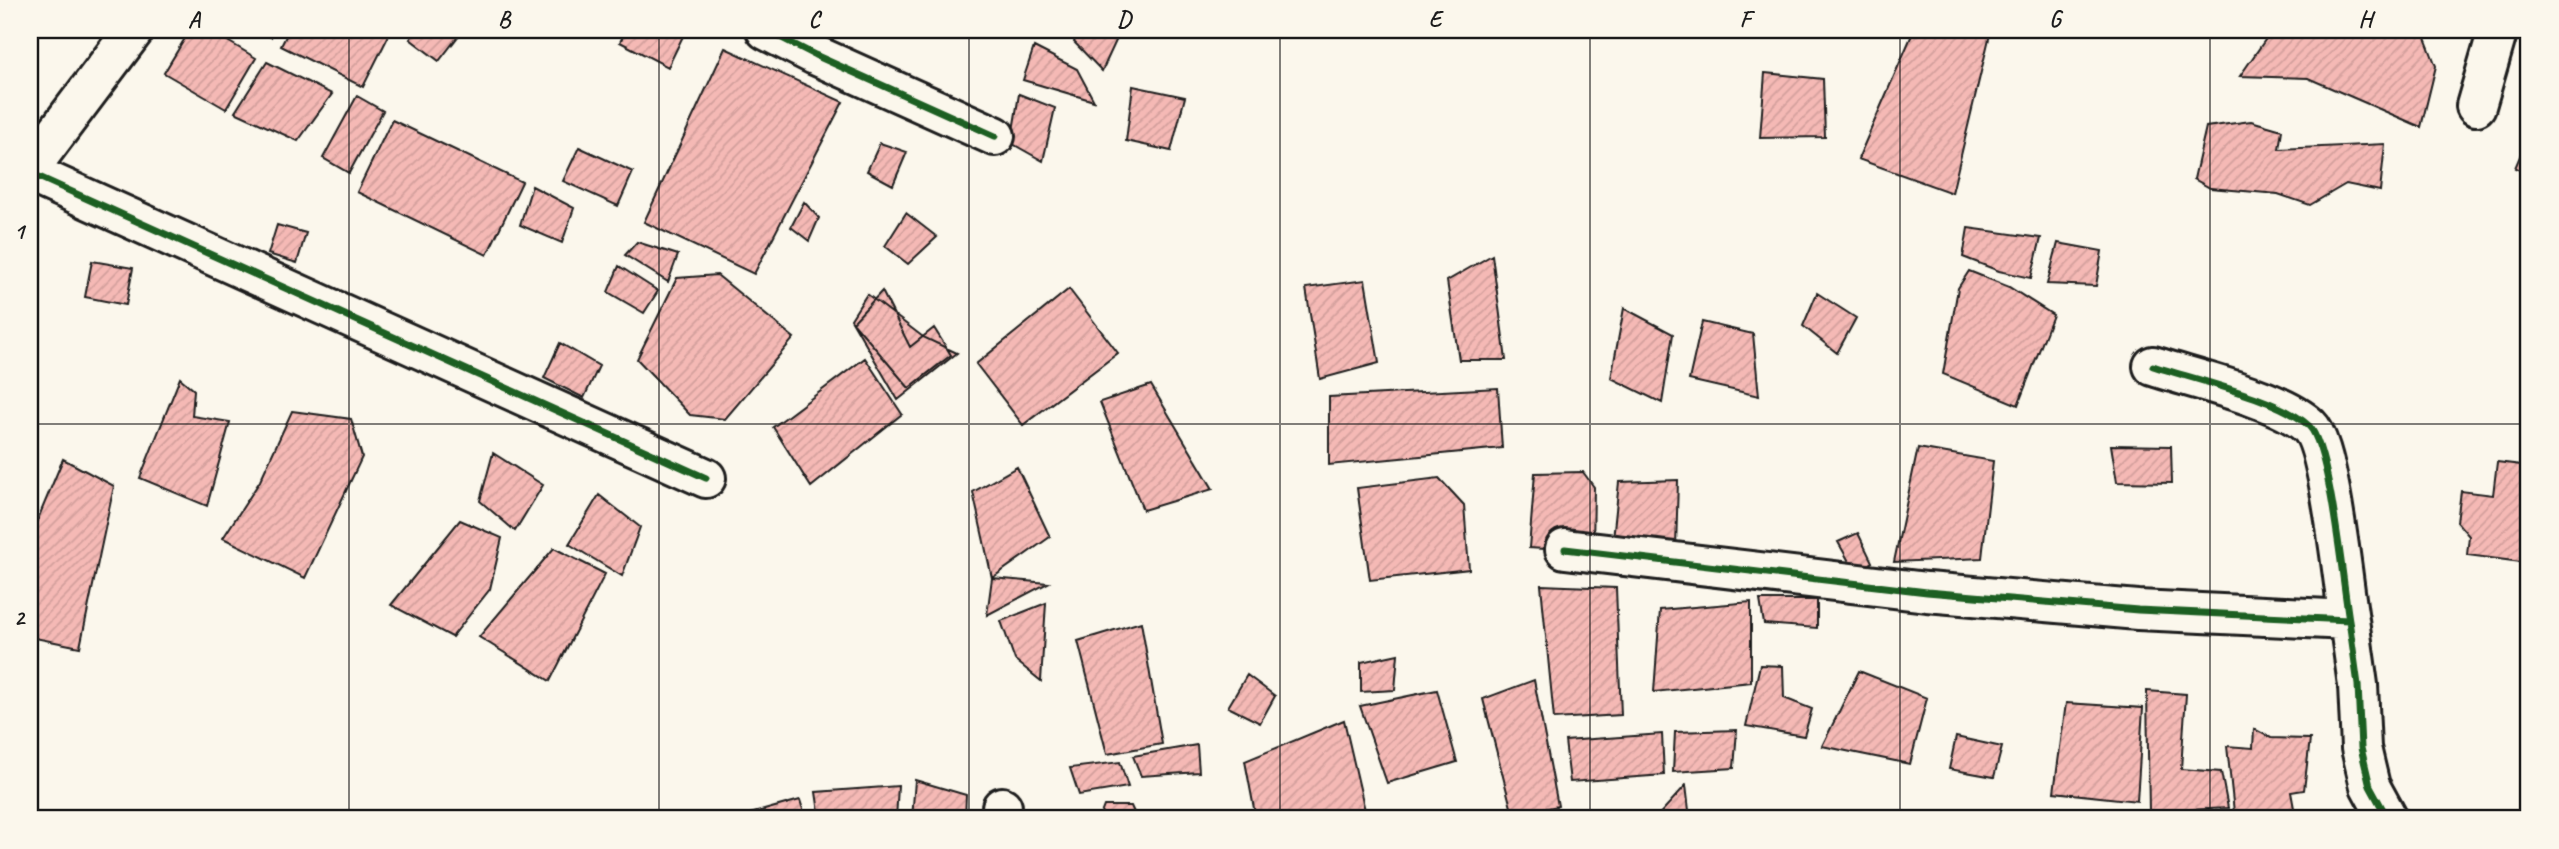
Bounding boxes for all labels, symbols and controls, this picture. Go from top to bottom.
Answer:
text: A [188,5,202,34]
text: B [498,5,512,34]
text: C [809,5,823,34]
text: D [1117,5,1133,34]
text: E [1429,5,1445,34]
text: F [1740,5,1756,34]
text: G [2049,5,2064,34]
text: H [2358,5,2376,34]
text: 1 [14,217,27,246]
text: 2 [14,603,27,632]

